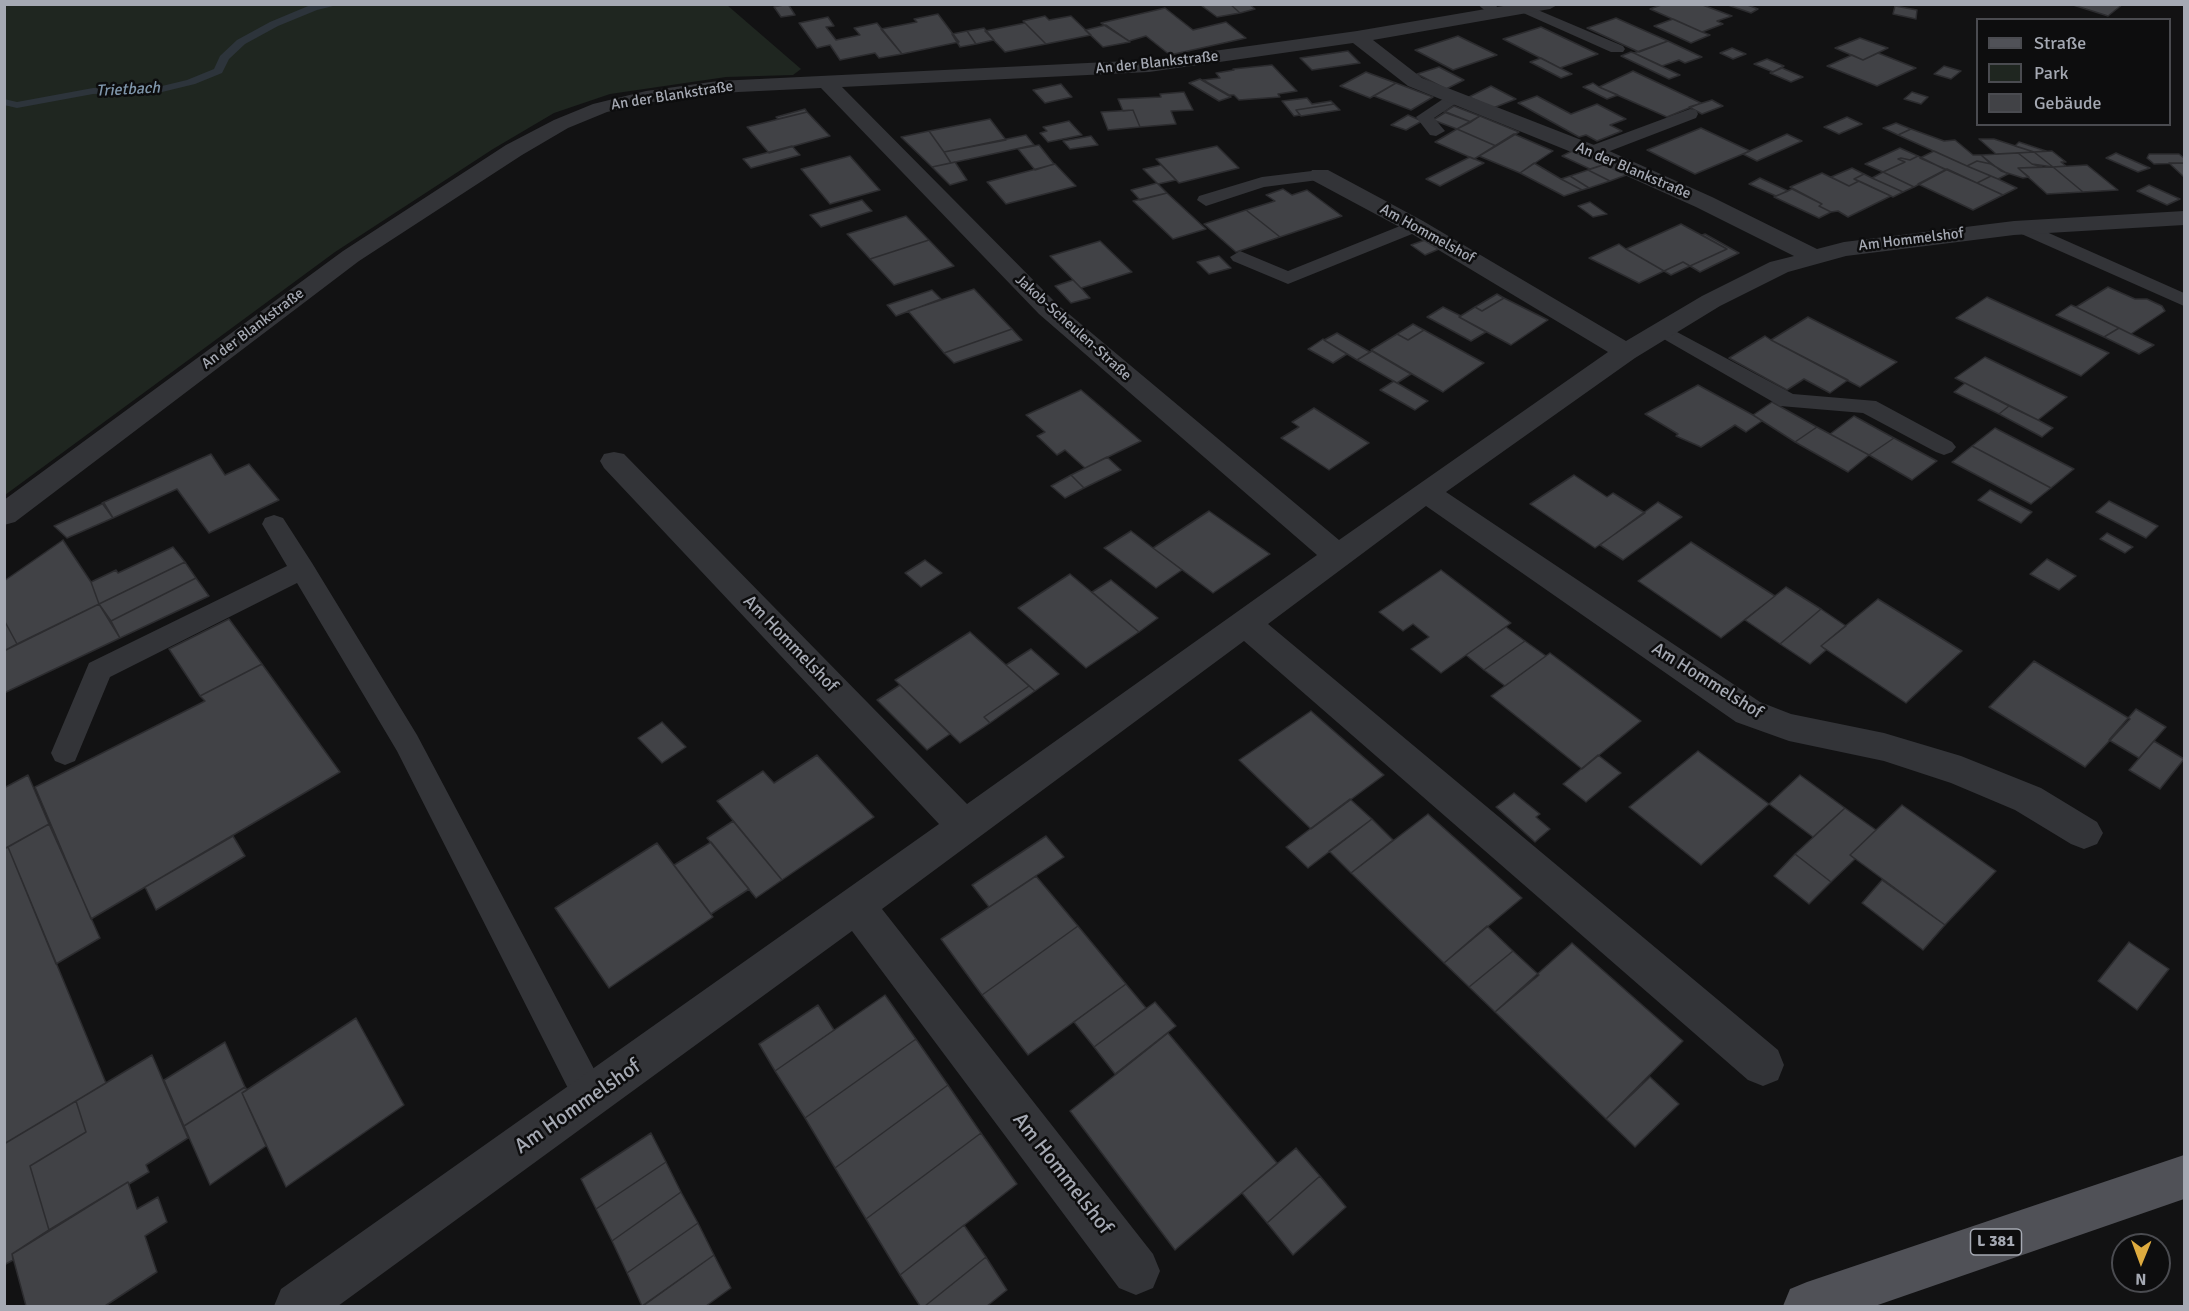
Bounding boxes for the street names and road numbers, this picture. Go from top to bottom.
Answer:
street label: An der Blankstraße [1095,48,1219,78]
street label: An der Blankstraße [610,77,734,115]
street label: An der Blankstraße [1573,139,1693,203]
street label: Am Hommelshof [1376,201,1478,267]
street label: Am Hommelshof [1857,225,1965,255]
street label: Jakob-Scheulen-Straße [1011,271,1135,385]
street label: An der Blankstraße [198,285,308,373]
street label: Am Hommelshof [738,591,842,697]
street label: Am Hommelshof [1648,638,1766,724]
street label: Am Hommelshof [510,1054,646,1160]
street label: Am Hommelshof [1007,1108,1117,1240]
road number: L 381 [1970,1229,2022,1255]

